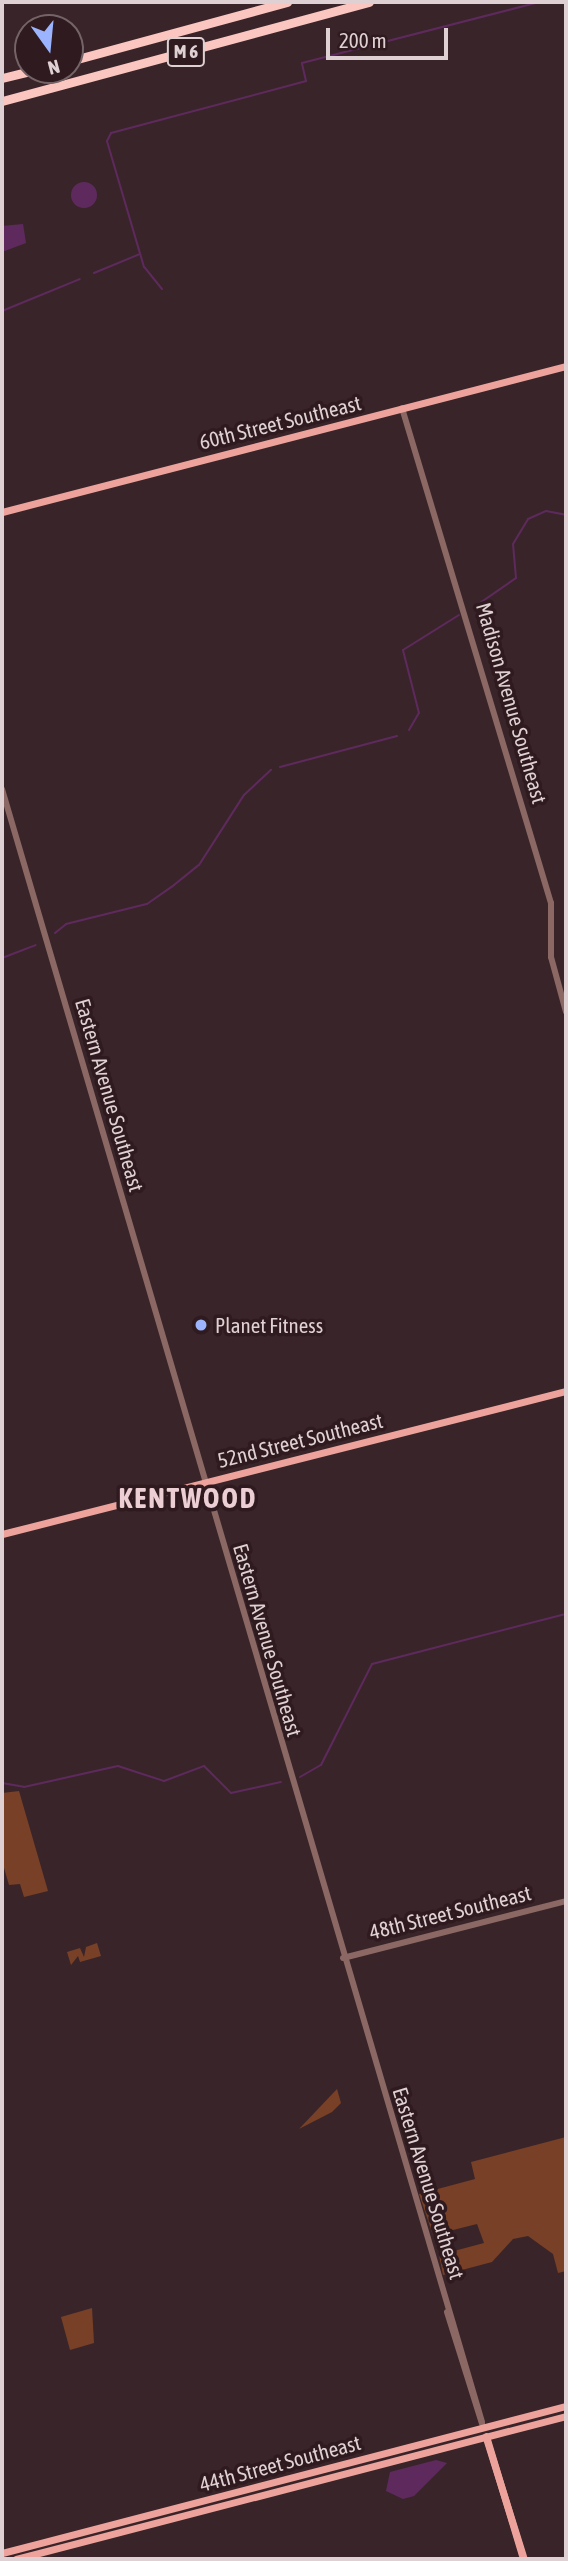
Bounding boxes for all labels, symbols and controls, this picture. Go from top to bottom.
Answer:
north arrow [14,14,84,84]
scale bar [330,14,452,58]
text: 200 m [339,28,387,52]
road number: M 6 [167,36,205,68]
text: N [46,55,62,79]
street label: 60th Street Southeast [197,390,363,454]
street label: Madison Avenue Southeast [471,600,553,806]
street label: Eastern Avenue Southeast [70,996,150,1194]
place label: Planet Fitness [215,1312,323,1338]
marker: Planet Fitness [193,1317,209,1333]
street label: 52nd Street Southeast [215,1407,385,1473]
district label: KENTWOOD [120,1481,256,1515]
street label: Eastern Avenue Southeast [228,1541,308,1739]
street label: 48th Street Southeast [367,1880,533,1944]
street label: Eastern Avenue Southeast [388,2084,470,2282]
street label: 44th Street Southeast [197,2429,363,2497]

